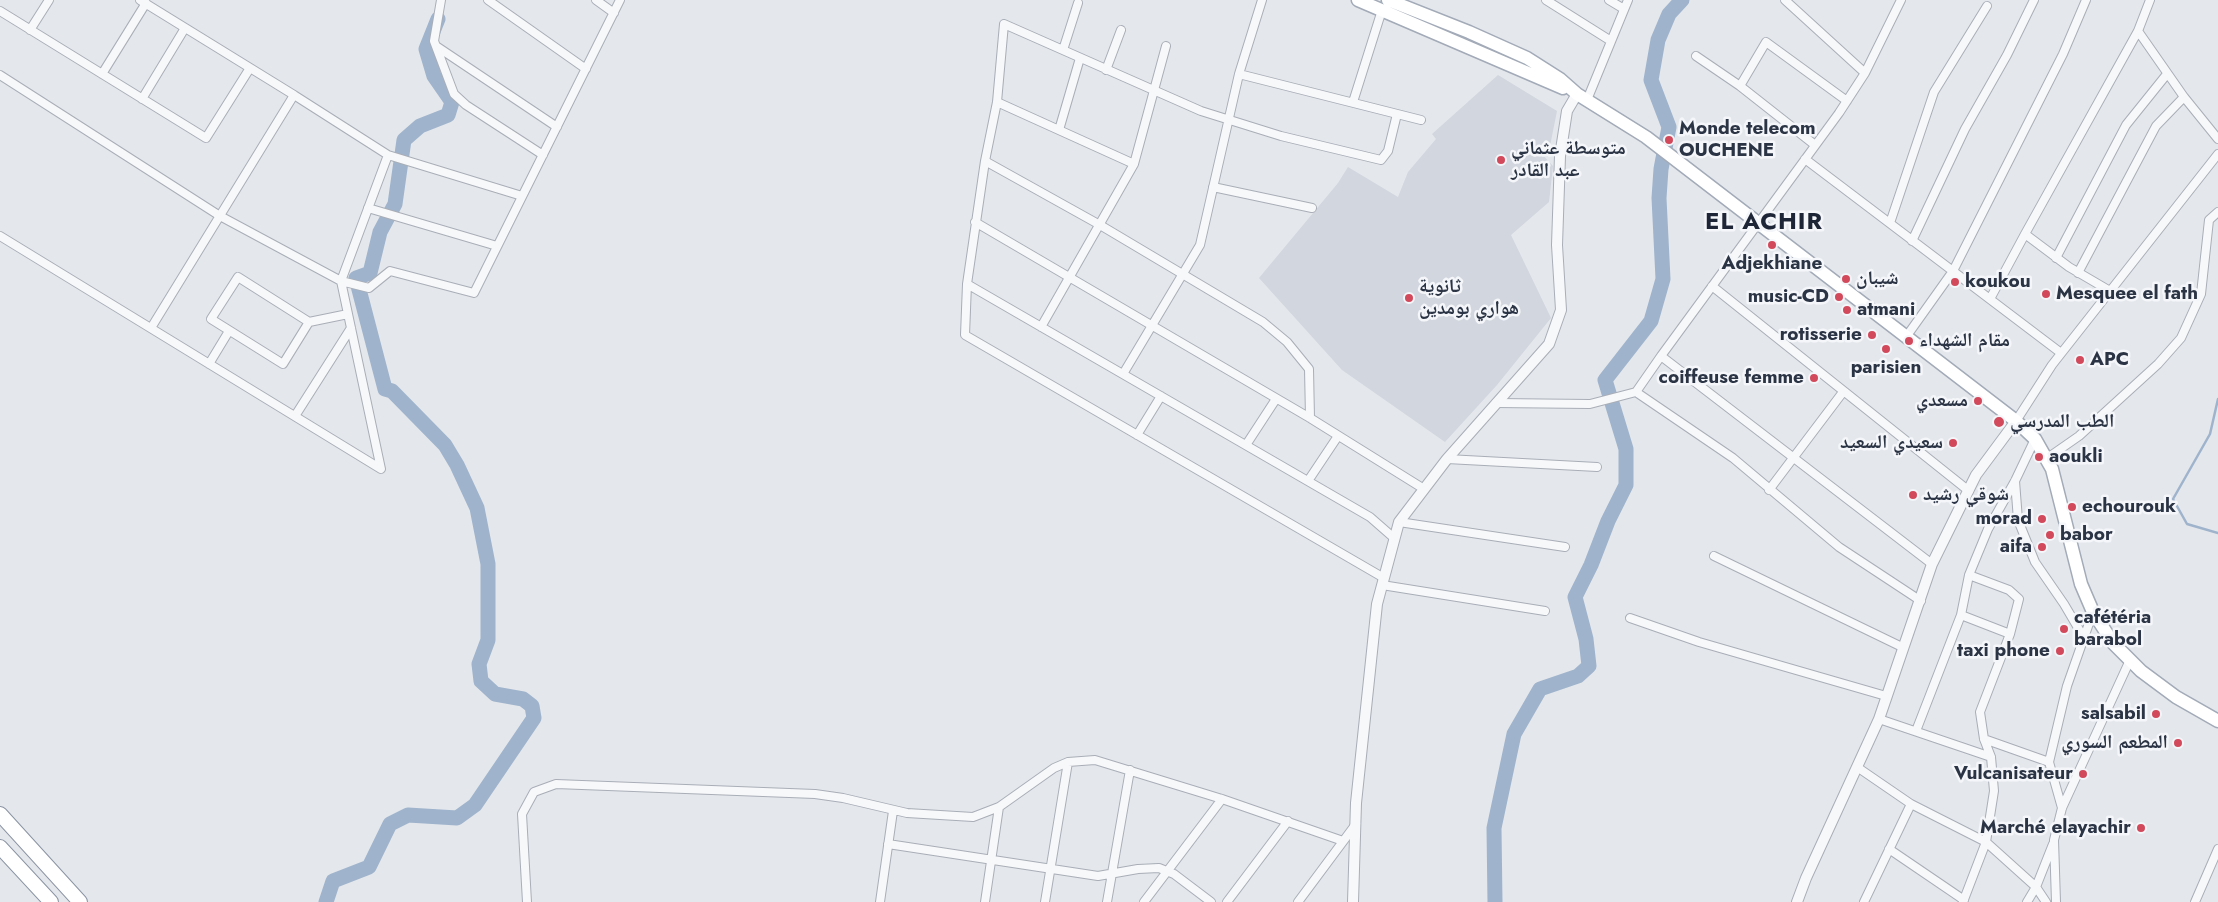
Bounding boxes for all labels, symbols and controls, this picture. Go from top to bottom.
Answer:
place label: Monde telecom OUCHENE [1679,118,1815,162]
marker: Monde telecom OUCHENE [1663,134,1675,146]
place label: متوسطة عثماني عبد القادر [1511,138,1626,182]
marker: متوسطة عثماني عبد القادر [1495,154,1507,166]
district label: EL ACHIR [1704,209,1824,237]
marker: Adjekhiane [1766,239,1778,251]
place label: Adjekhiane [1722,253,1822,275]
place label: شيبان [1856,268,1899,290]
place label: koukou [1965,271,2031,293]
marker: شيبان [1840,273,1852,285]
place label: ثانوية هواري بومدين [1419,276,1519,320]
marker: koukou [1949,276,1961,288]
place label: Mesquee el fath [2056,283,2198,305]
place label: music-CD [1748,286,1829,308]
marker: Mesquee el fath [2040,288,2052,300]
marker: music-CD [1833,291,1845,303]
marker: ثانوية هواري بومدين [1403,292,1415,304]
place label: atmani [1857,299,1915,321]
marker: atmani [1841,304,1853,316]
place label: rotisserie [1780,324,1862,346]
marker: rotisserie [1866,329,1878,341]
place label: مقام الشهداء [1919,330,2010,352]
marker: مقام الشهداء [1903,335,1915,347]
marker: parisien [1880,343,1892,355]
place label: APC [2090,349,2129,371]
marker: APC [2074,354,2086,366]
place label: parisien [1851,357,1921,379]
place label: coiffeuse femme [1659,367,1804,389]
marker: coiffeuse femme [1808,372,1820,384]
place label: مسعدي [1916,390,1968,412]
marker: مسعدي [1972,395,1984,407]
place label: الطب المدرسي [2010,411,2114,433]
marker: الطب المدرسي [1992,415,2006,429]
place label: سعيدي السعيد [1840,432,1943,454]
marker: سعيدي السعيد [1947,437,1959,449]
place label: aoukli [2049,446,2103,468]
marker: aoukli [2033,451,2045,463]
place label: شوقي رشيد [1923,484,2009,506]
marker: شوقي رشيد [1907,489,1919,501]
place label: echourouk [2082,496,2176,518]
marker: echourouk [2066,501,2078,513]
place label: morad [1975,508,2032,530]
marker: morad [2036,513,2048,525]
place label: babor [2060,524,2113,546]
marker: babor [2044,529,2056,541]
place label: aifa [2000,536,2032,558]
marker: aifa [2036,541,2048,553]
place label: cafétéria barabol [2074,607,2151,651]
marker: cafétéria barabol [2058,623,2070,635]
place label: taxi phone [1957,640,2050,662]
marker: taxi phone [2054,645,2066,657]
place label: salsabil [2081,703,2146,725]
marker: salsabil [2150,708,2162,720]
place label: المطعم السوري [2061,732,2168,754]
marker: المطعم السوري [2172,737,2184,749]
place label: Vulcanisateur [1954,763,2073,785]
marker: Vulcanisateur [2077,768,2089,780]
place label: Marché elayachir [1980,817,2131,839]
marker: Marché elayachir [2135,822,2147,834]

